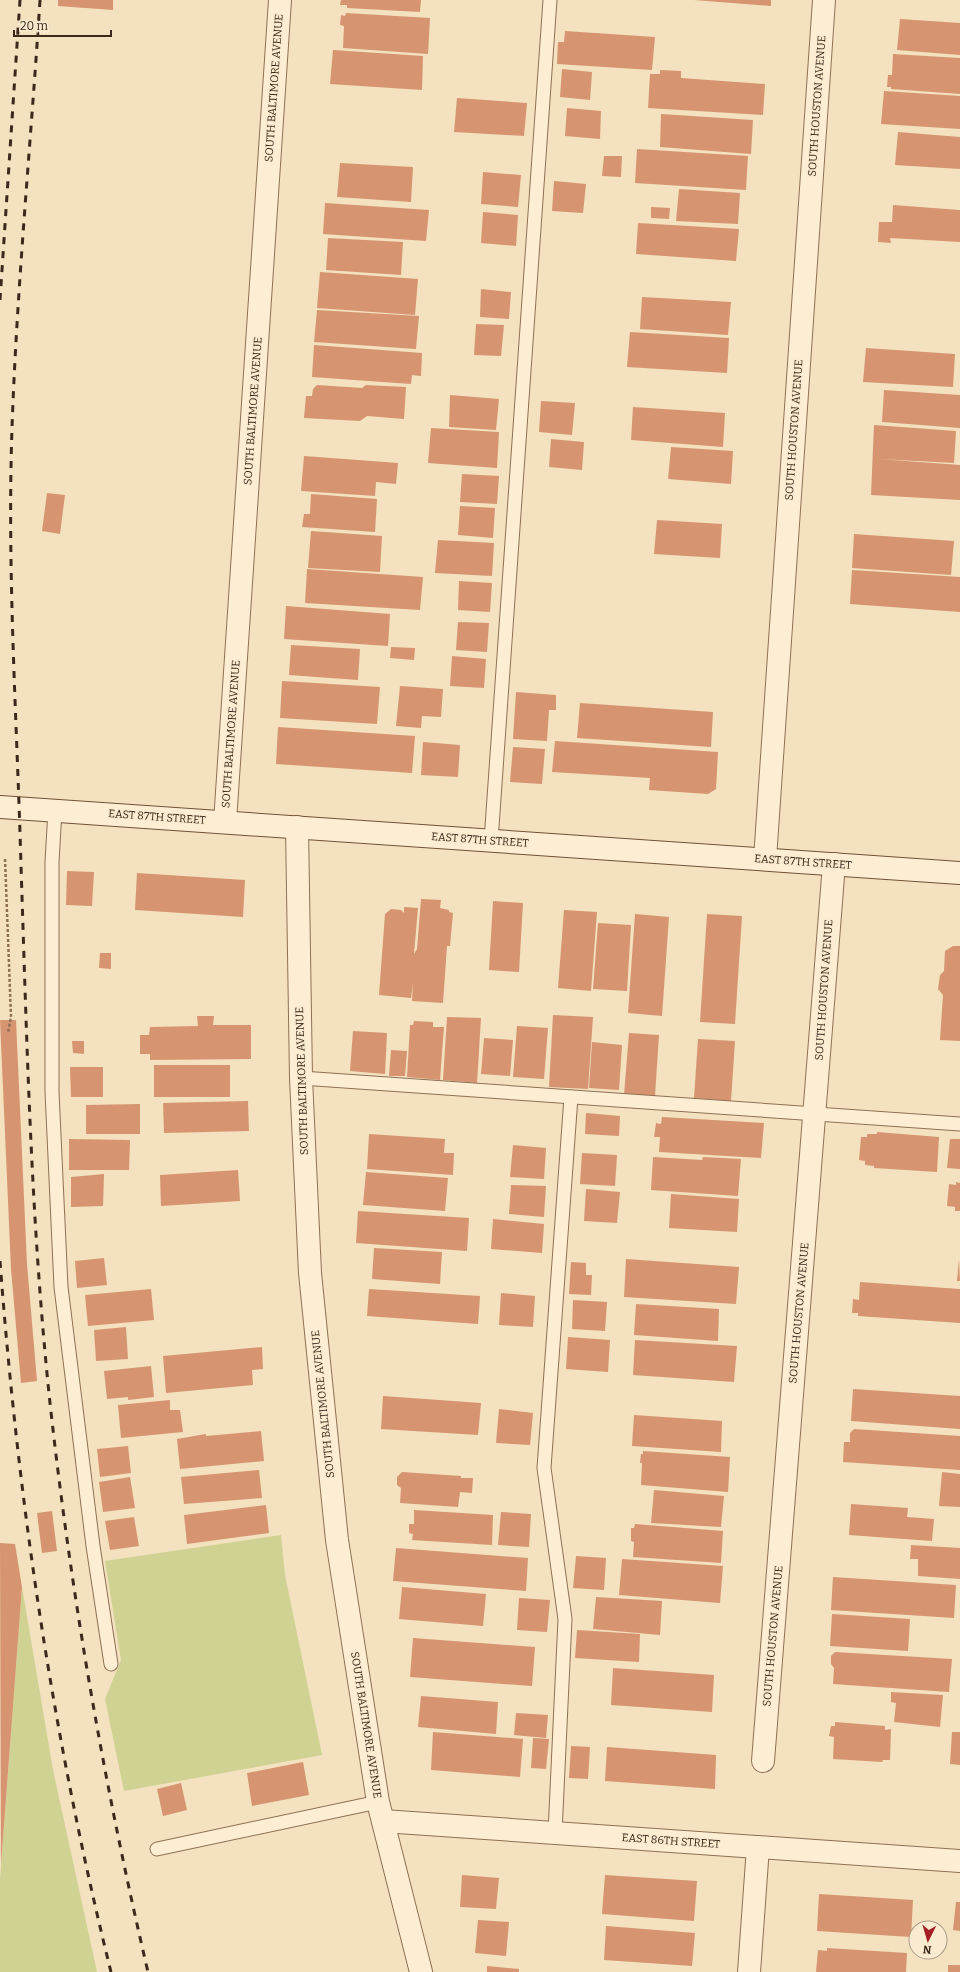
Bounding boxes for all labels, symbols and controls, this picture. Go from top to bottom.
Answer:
scale bar [14,12,111,38]
street label: SOUTH BALTIMORE AVENUE [262,13,286,163]
text: 20 m [20,19,49,33]
street label: SOUTH HOUSTON AVENUE [806,35,828,177]
street label: SOUTH BALTIMORE AVENUE [241,336,265,486]
street label: SOUTH HOUSTON AVENUE [783,359,805,501]
street label: SOUTH BALTIMORE AVENUE [219,659,243,809]
street label: EAST 87TH STREET [108,807,207,827]
street label: EAST 87TH STREET [431,830,530,850]
street label: EAST 87TH STREET [754,852,853,872]
street label: SOUTH HOUSTON AVENUE [813,919,835,1061]
street label: SOUTH BALTIMORE AVENUE [293,1006,311,1155]
street label: SOUTH HOUSTON AVENUE [786,1242,812,1384]
street label: SOUTH BALTIMORE AVENUE [309,1329,337,1479]
street label: SOUTH HOUSTON AVENUE [760,1565,786,1707]
street label: SOUTH BALTIMORE AVENUE [348,1651,384,1800]
street label: EAST 86TH STREET [621,1831,721,1851]
north arrow [908,1920,948,1960]
text: N [922,1943,932,1956]

